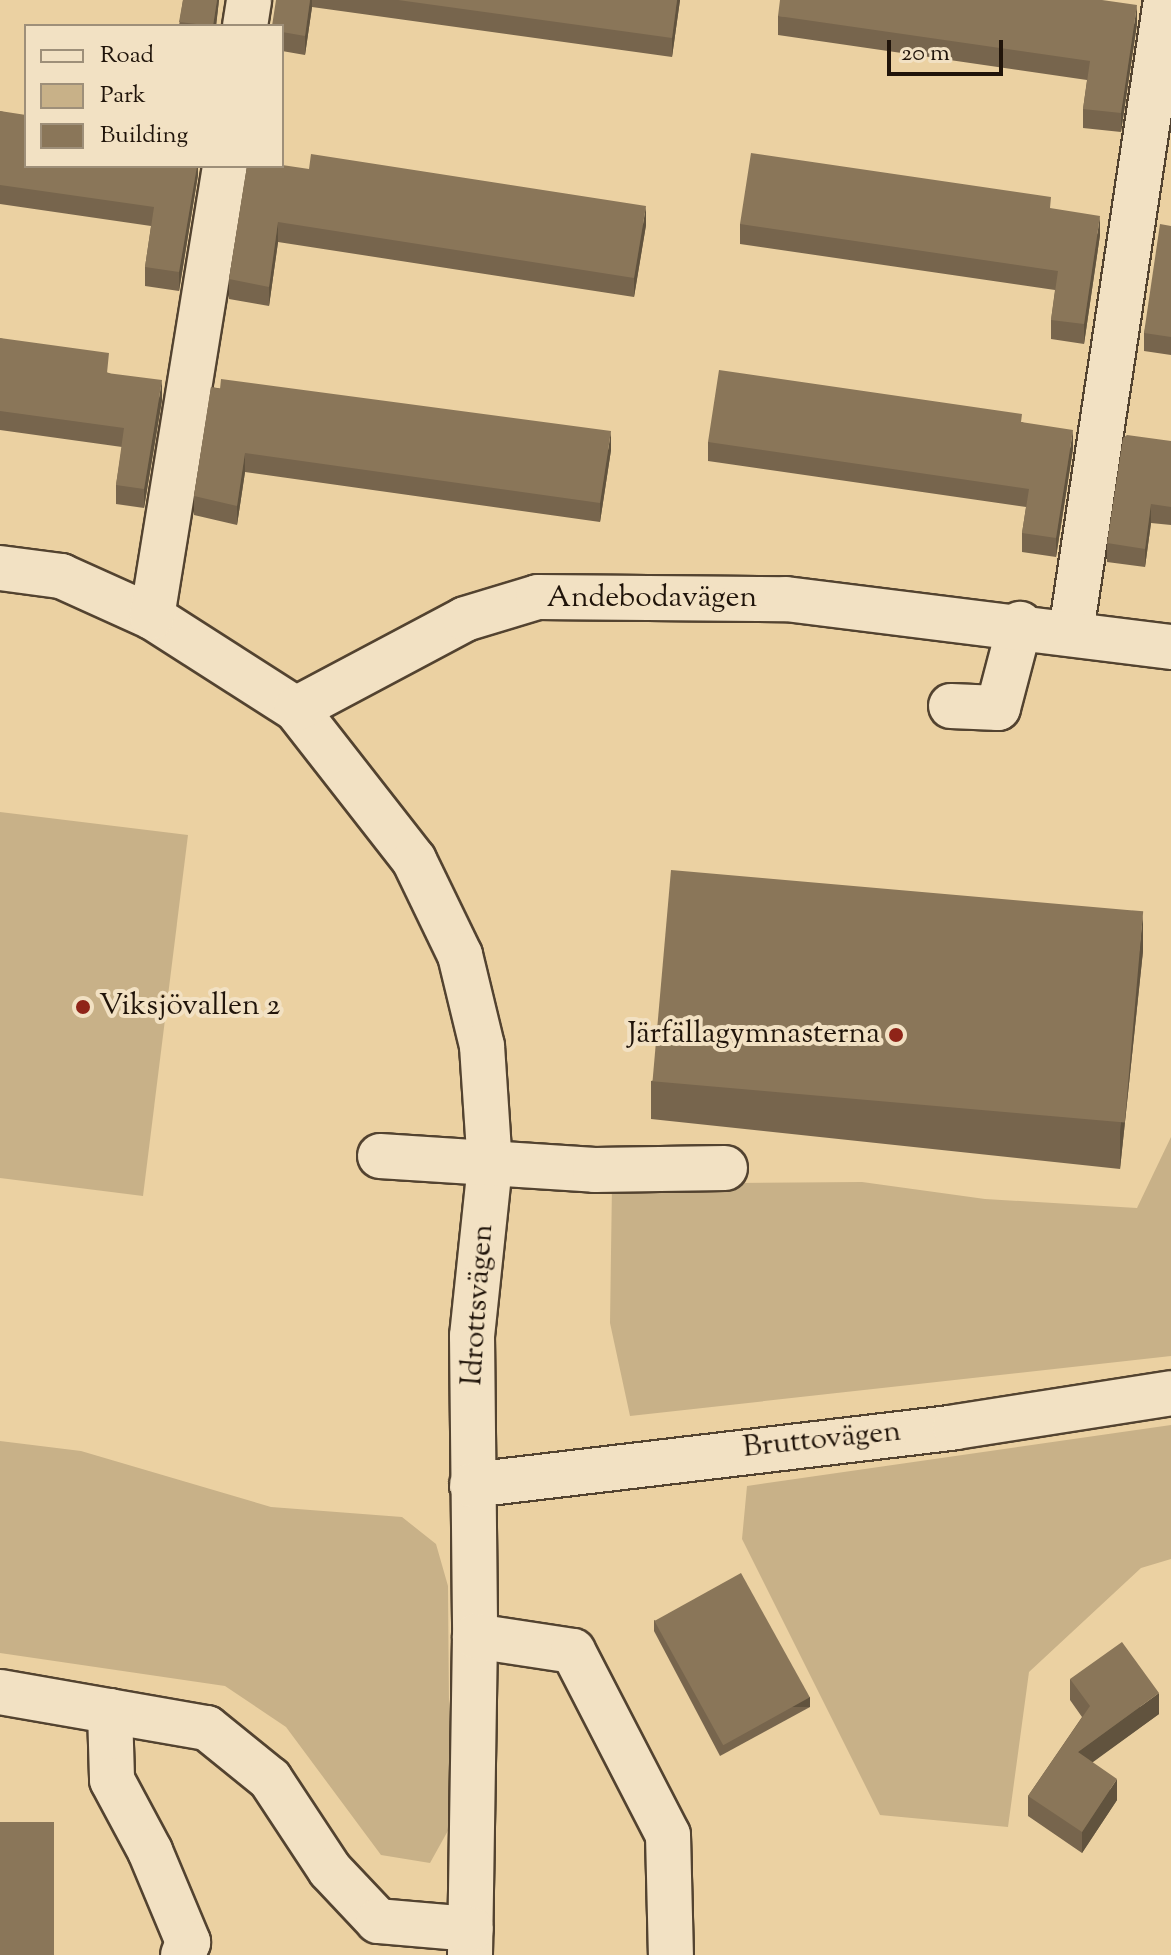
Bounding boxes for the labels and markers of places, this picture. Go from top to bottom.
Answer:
place label: Viksjövallen 2 [99,989,280,1025]
marker: Viksjövallen 2 [74,998,92,1016]
place label: Järfällagymnasterna [628,1017,880,1053]
marker: Järfällagymnasterna [887,1026,905,1044]

